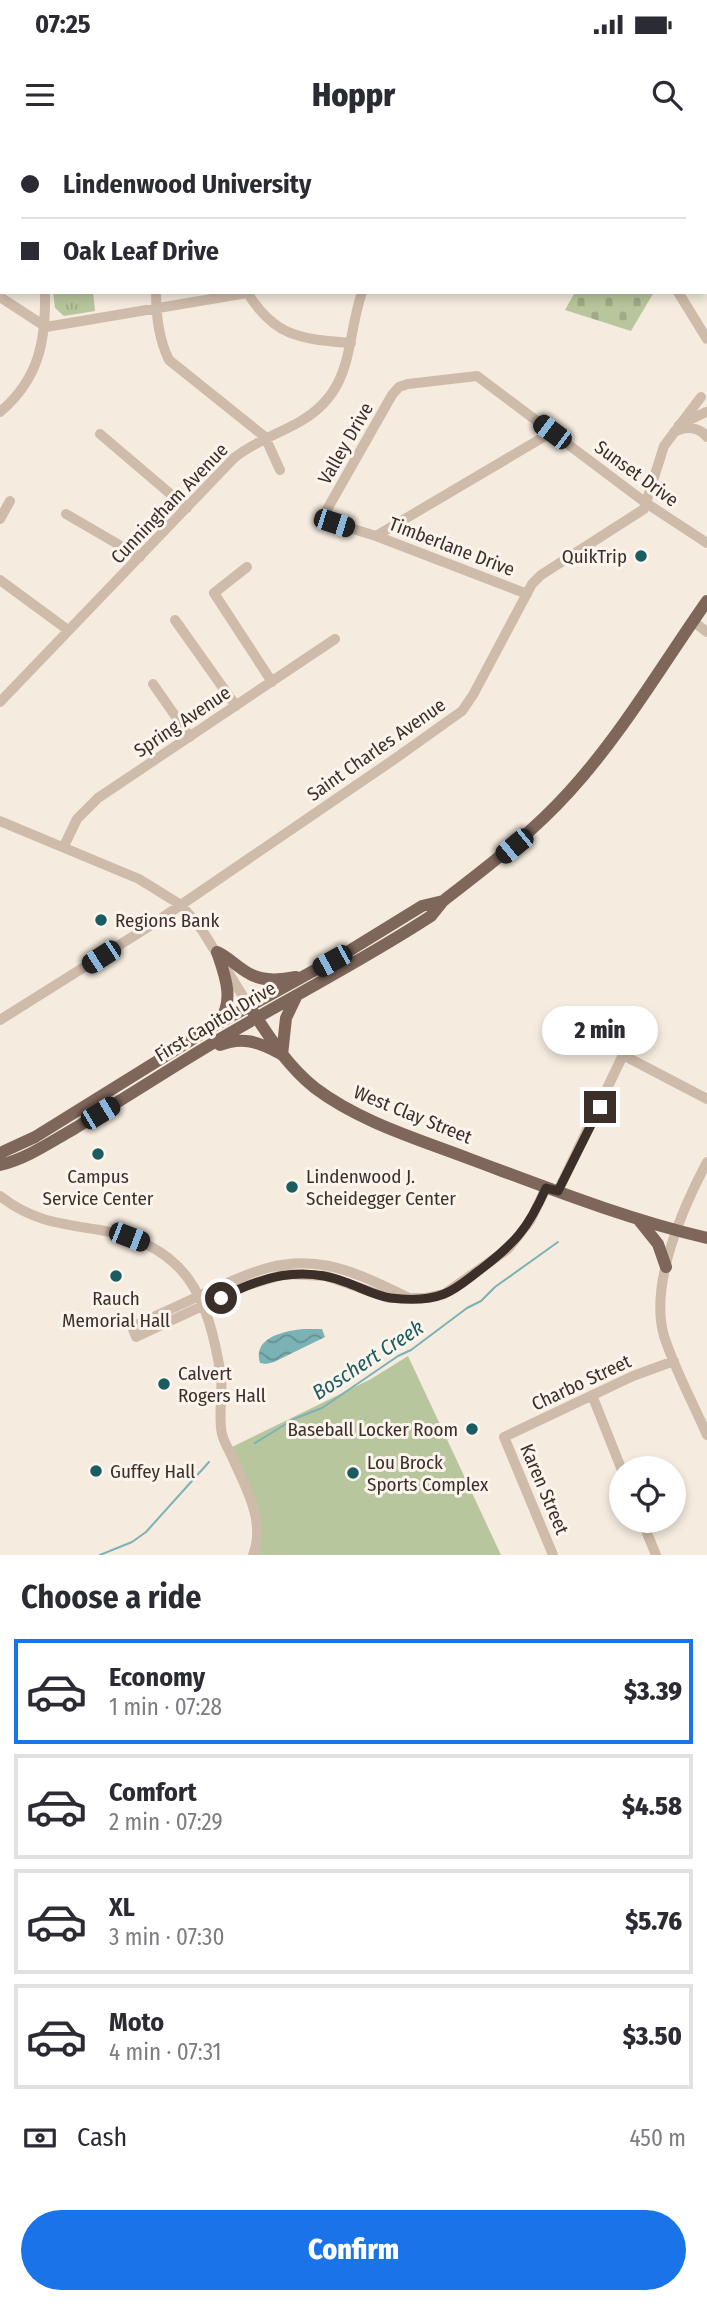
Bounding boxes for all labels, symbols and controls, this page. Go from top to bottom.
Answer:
text: 07:25 [35,9,91,40]
icon: menu [21,76,59,114]
text: Hoppr [312,76,395,114]
icon: search [648,76,686,114]
text: Lindenwood University [63,169,311,200]
text: Oak Leaf Drive [63,236,219,267]
street label: Valley Drive [313,398,378,488]
car [529,411,576,453]
street label: Sunset Drive [590,435,683,511]
street label: Cunningham Avenue [106,438,233,568]
car [311,507,358,539]
street label: Timberlane Drive [386,512,518,581]
place label: QuikTrip [562,545,627,568]
marker: QuikTrip [633,548,649,564]
street label: Spring Avenue [130,681,235,762]
street label: Saint Charles Avenue [303,693,450,806]
car [492,825,537,867]
place label: Regions Bank [115,909,219,932]
marker: Regions Bank [93,912,109,928]
car [78,937,125,977]
car [309,942,356,980]
street label: First Capitol Drive [151,976,280,1067]
callout: 2 min [542,1006,658,1054]
text: 2 min [575,1016,625,1044]
street label: West Clay Street [350,1080,476,1149]
route end [584,1091,616,1123]
car [77,1093,124,1133]
marker: Campus Service Center [90,1146,106,1162]
place label: Campus Service Center [43,1165,154,1210]
place label: Lindenwood J. Scheidegger Center [306,1165,456,1210]
marker: Lindenwood J. Scheidegger Center [284,1179,300,1195]
car [106,1220,153,1254]
marker: Rauch Memorial Hall [108,1268,124,1284]
route start [205,1282,237,1314]
place label: Rauch Memorial Hall [62,1287,170,1332]
water label: Boschert Creek [307,1314,429,1406]
street label: Charbo Street [528,1349,635,1415]
place label: Calvert Rogers Hall [178,1362,266,1407]
marker: Calvert Rogers Hall [156,1376,172,1392]
place label: Baseball Locker Room [287,1418,458,1441]
marker: Baseball Locker Room [464,1421,480,1437]
street label: Karen Street [515,1441,574,1539]
place label: Lou Brock Sports Complex [367,1451,489,1496]
map controls [609,1456,686,1533]
button: locate [609,1456,686,1533]
place label: Guffey Hall [110,1460,195,1483]
marker: Guffey Hall [88,1463,104,1479]
marker: Lou Brock Sports Complex [345,1465,361,1481]
text: Choose a ride [21,1578,202,1616]
icon: car [25,1660,88,1723]
text: Economy [109,1662,205,1693]
text: $3.39 [624,1676,682,1707]
text: 1 min · 07:28 [109,1693,222,1721]
icon: car [25,1775,88,1838]
text: Comfort [109,1777,197,1808]
text: $4.58 [622,1791,682,1822]
text: 2 min · 07:29 [109,1808,223,1836]
icon: car [25,1890,88,1953]
text: XL [109,1892,135,1923]
text: $5.76 [625,1906,682,1937]
text: 3 min · 07:30 [109,1923,224,1951]
icon: car [25,2005,88,2068]
text: Moto [109,2007,164,2038]
text: $3.50 [623,2021,682,2052]
text: 4 min · 07:31 [109,2038,222,2066]
icon: cash [21,2119,59,2157]
text: Cash [77,2122,127,2153]
text: 450 m [629,2124,686,2152]
button: Confirm [21,2210,686,2290]

